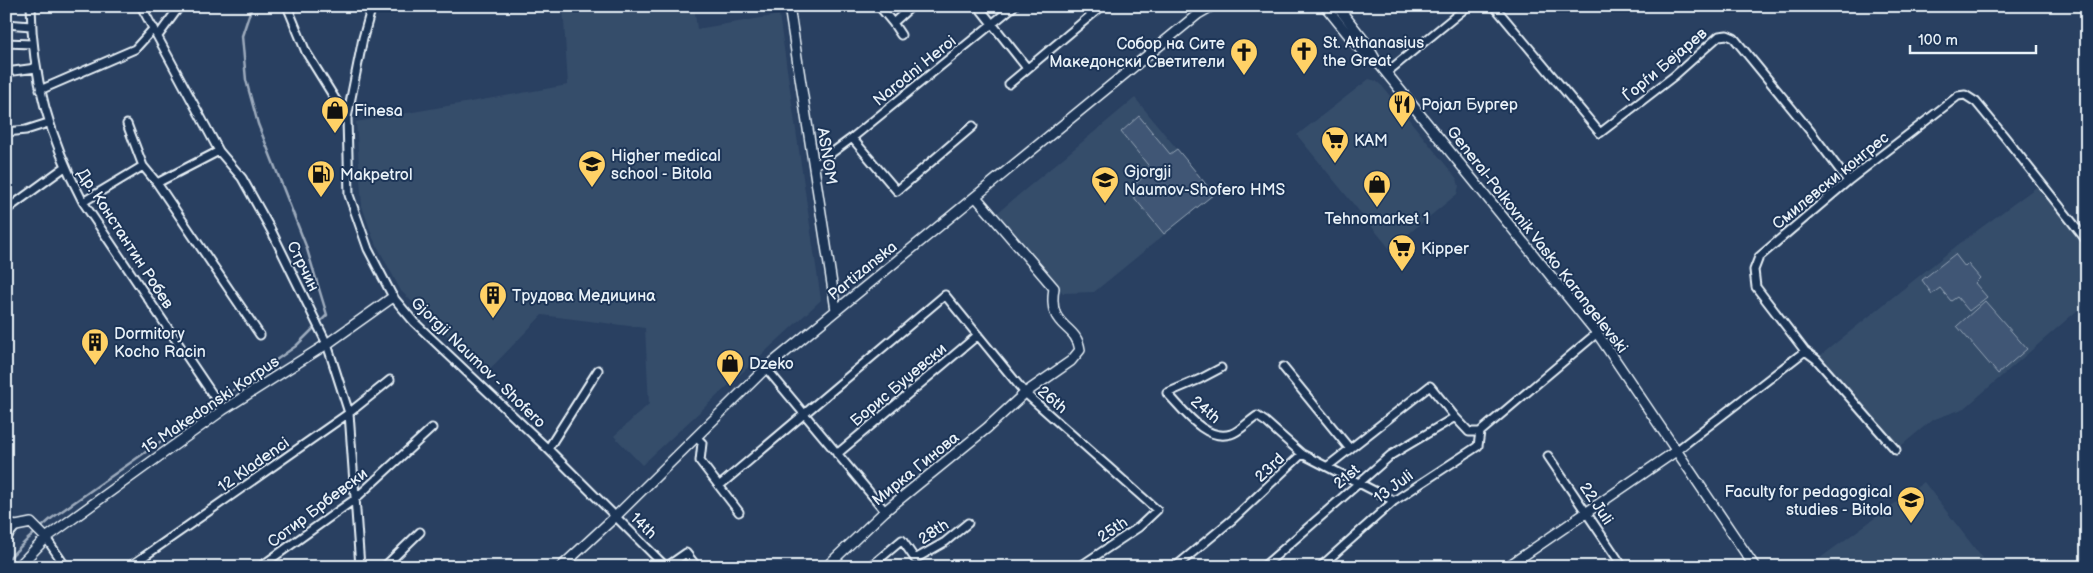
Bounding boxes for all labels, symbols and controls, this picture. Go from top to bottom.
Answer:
street label: Ѓорѓи Бејарев [1618,22,1712,106]
scale bar [1910,22,2037,54]
text: 100 m [1918,31,1958,50]
street label: Narodni Heroi [870,32,960,110]
place label: St. Athanasius the Great [1323,34,1424,71]
place label: Собор на Сите Македонски Светители [1049,35,1225,72]
church icon: St. Athanasius the Great [1289,36,1319,75]
church icon: Собор на Сите Македонски Светители [1229,37,1259,76]
restaurant icon: Ројал Бургер [1387,89,1417,128]
shop icon: Finesa [320,95,350,134]
place label: Ројал Бургер [1421,96,1518,115]
place label: Finesa [354,102,403,121]
street label: General-Polkovnik Vasko Karangelevski [1442,123,1631,357]
supermarket icon: KAM [1320,125,1350,164]
street label: ASNOM [813,126,840,186]
street label: Смилевски конгрес [1769,128,1893,234]
place label: KAM [1354,132,1388,151]
place label: Higher medical school - Bitola [611,147,721,184]
school or university icon: Higher medical school - Bitola [577,149,607,188]
fuel station icon: Makpetrol [306,159,336,198]
place label: Gjorgji Naumov-Shofero HMS [1124,163,1285,200]
street label: Др. Константин Робев [72,165,178,313]
school or university icon: Gjorgji Naumov-Shofero HMS [1090,165,1120,204]
place label: Makpetrol [340,166,413,185]
shop icon: Tehnomarket 1 [1362,169,1392,208]
place label: Tehnomarket 1 [1325,210,1429,229]
supermarket icon: Kipper [1387,233,1417,272]
street label: Стрчин [282,238,323,295]
street label: Partizanska [825,238,901,305]
place label: Kipper [1421,240,1469,259]
building icon: Трудова Медицина [478,280,508,319]
place label: Трудова Медицина [512,287,656,306]
street label: Gjorgji Naumov - Shofero [407,294,549,432]
place label: Dormitory Kocho Racin [114,325,206,362]
building icon: Dormitory Kocho Racin [80,327,110,366]
street label: Борис Буџевски [847,339,951,431]
shop icon: Dzeko [715,348,745,387]
street label: 15 Makedonski Korpus [139,352,283,458]
place label: Dzeko [749,355,794,374]
street label: 26th [1033,382,1071,418]
street label: 24th [1186,392,1224,428]
street label: Мирка Гинова [869,428,964,510]
street label: 12 Kladenci [215,434,293,497]
street label: 23rd [1251,450,1289,487]
street label: 21st [1330,461,1364,494]
street label: Сотир Брбевски [264,464,372,552]
street label: 13 Juli [1370,467,1417,508]
street label: 22 Juli [1575,479,1617,529]
place label: Faculty for pedagogical studies - Bitola [1724,483,1892,520]
school or university icon: Faculty for pedagogical studies - Bitola [1896,485,1926,524]
street label: 14th [626,509,660,543]
street label: 25th [1094,513,1132,547]
street label: 28th [915,515,953,549]

